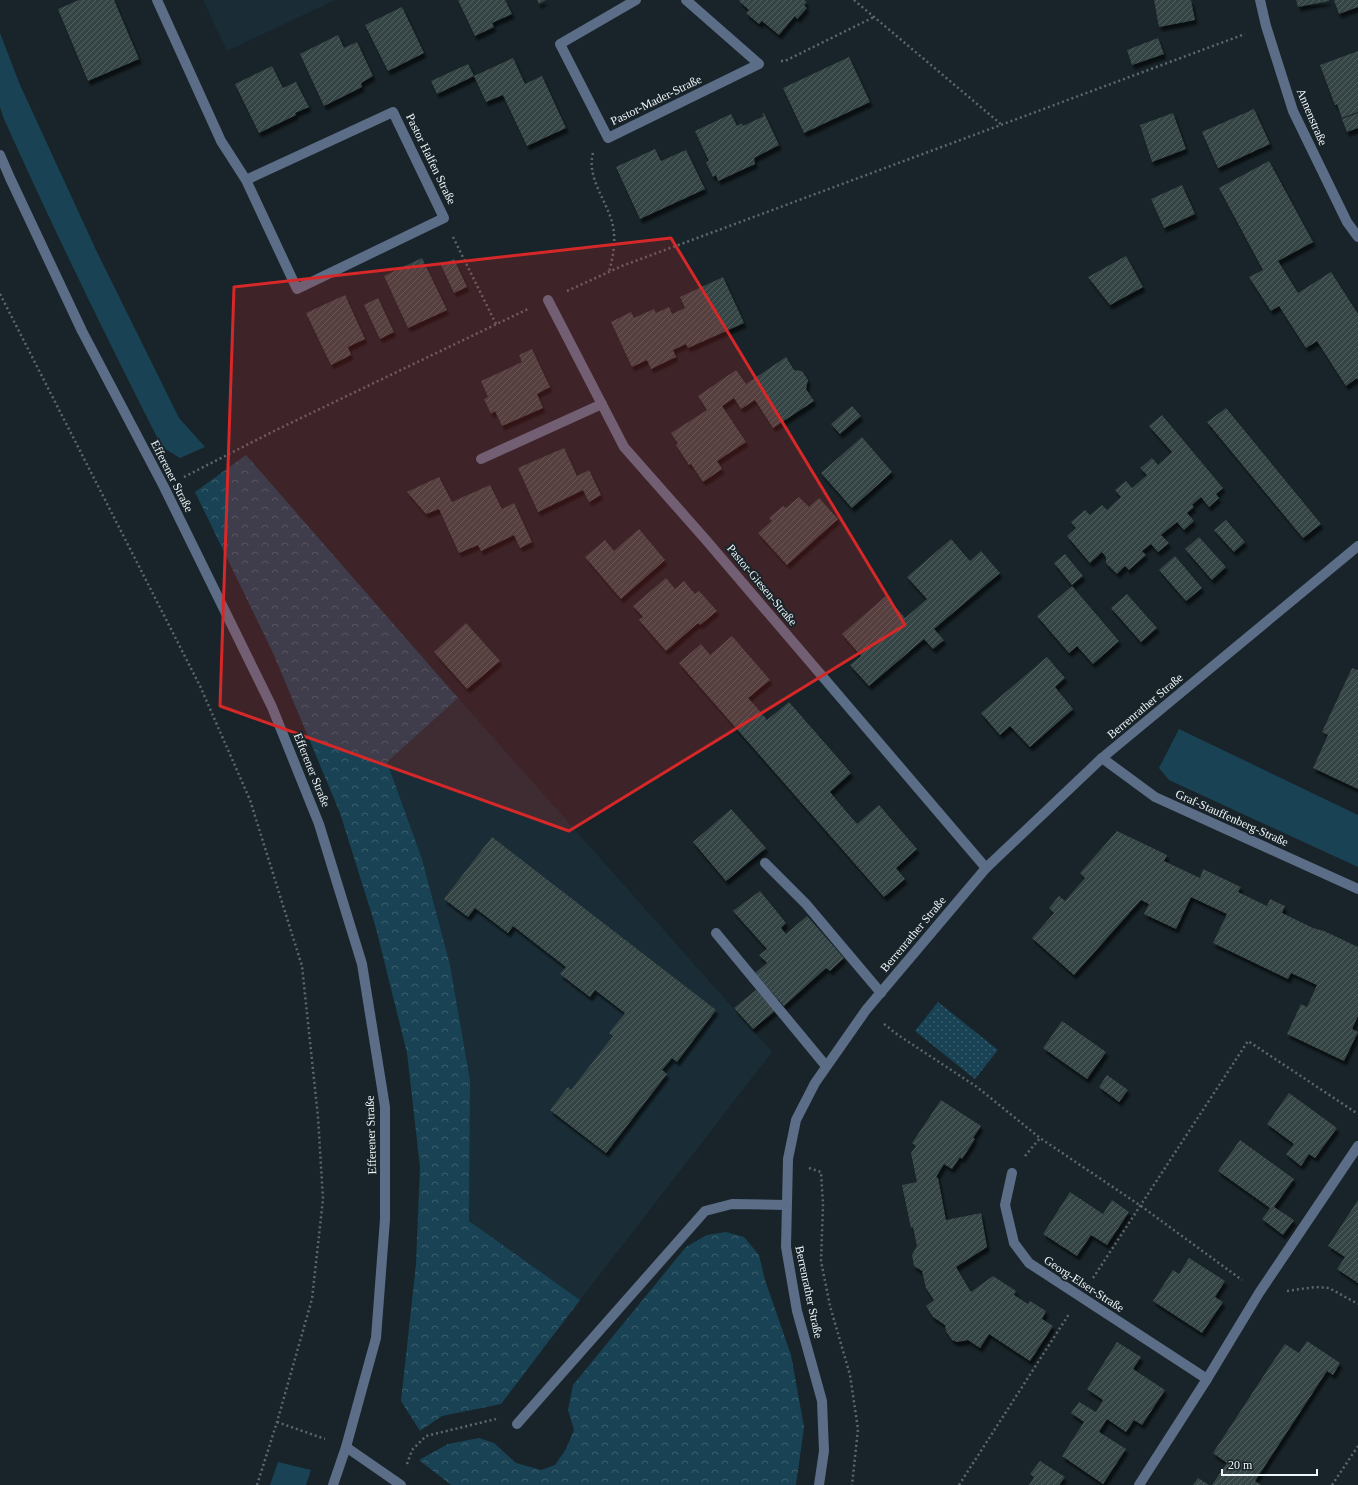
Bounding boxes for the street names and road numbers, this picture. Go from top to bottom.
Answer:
street label: Pastor-Mader-Straße [608,72,704,128]
street label: Annenstraße [1294,86,1330,148]
street label: Pastor Halfen Straße [403,111,459,207]
street label: Efferener Straße [148,438,196,514]
street label: Pastor-Giesen-Straße [724,542,800,628]
street label: Berrenrather Straße [1104,670,1186,742]
street label: Efferener Straße [291,731,333,809]
street label: Graf-Stauffenberg-Straße [1173,787,1291,849]
street label: Berrenrather Straße [877,893,949,975]
street label: Efferener Straße [363,1095,379,1175]
street label: Berrenrather Straße [792,1244,826,1340]
street label: Georg-Elser-Straße [1041,1253,1127,1315]

